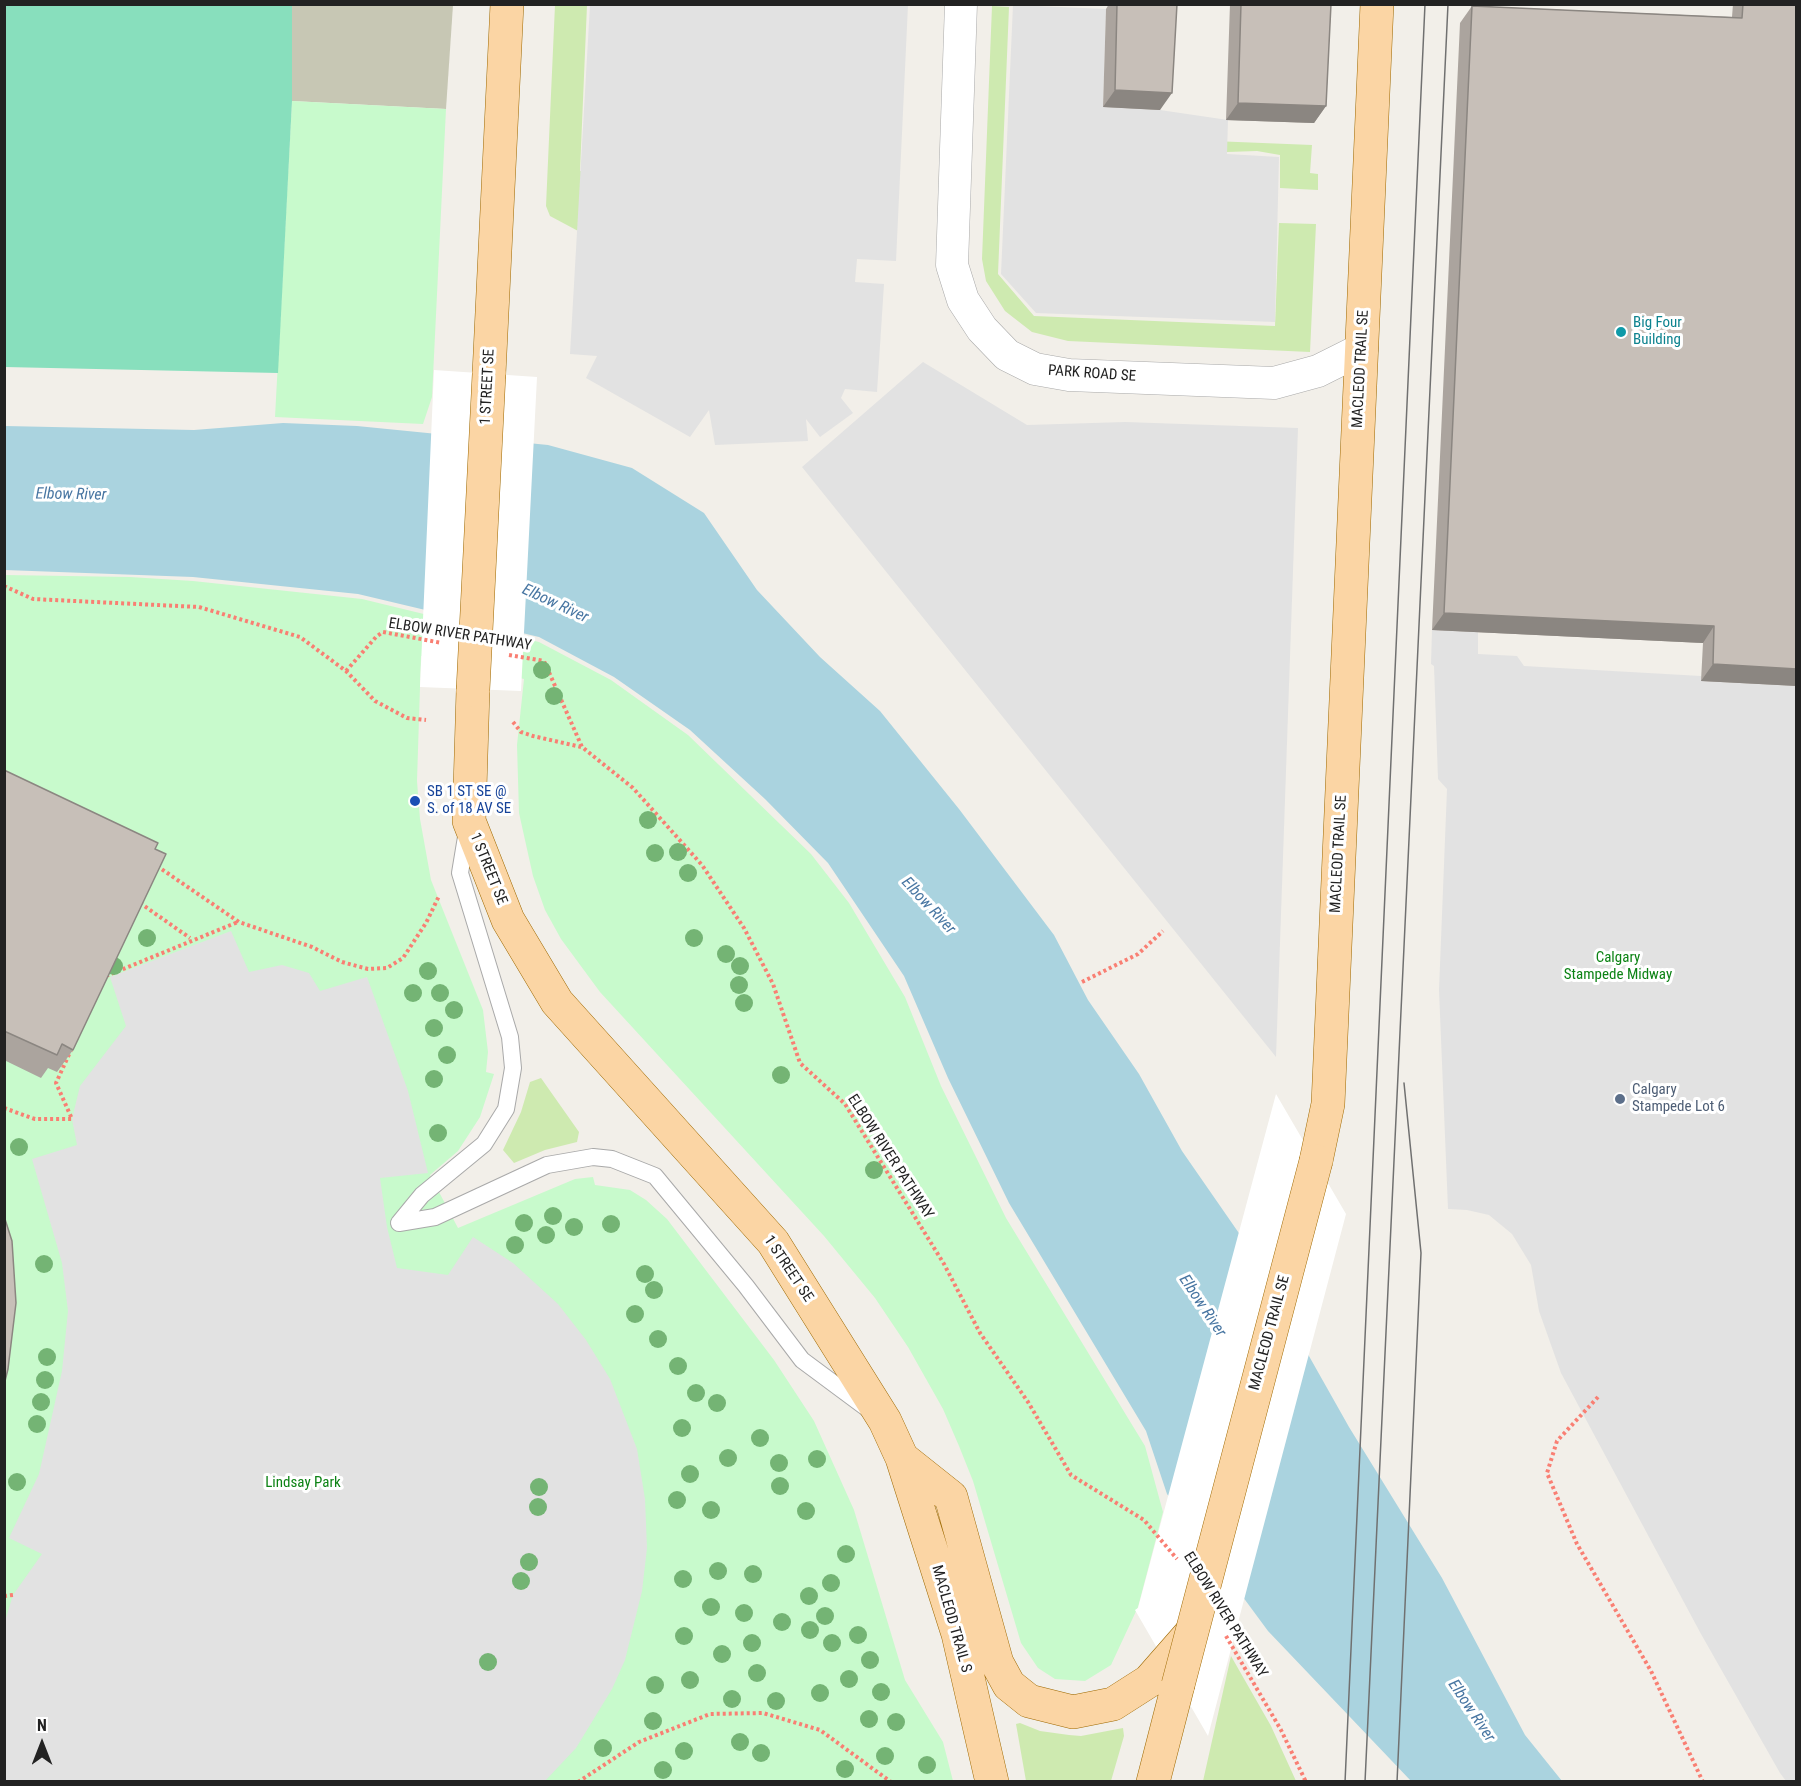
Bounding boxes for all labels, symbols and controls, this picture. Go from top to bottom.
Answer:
street label: MACLEOD TRAIL SE [1349,310,1373,428]
place label: Big Four Building [1633,314,1682,349]
marker: Big Four Building [1614,325,1628,339]
street label: 1 STREET SE [477,349,499,425]
street label: PARK ROAD SE [1047,362,1137,386]
water label: Elbow River [35,485,107,505]
water label: Elbow River [519,580,591,628]
street label: ELBOW RIVER PATHWAY [387,615,533,655]
place label: SB 1 ST SE @ S. of 18 AV SE [427,783,511,818]
marker: SB 1 ST SE @ S. of 18 AV SE [408,794,422,808]
street label: MACLEOD TRAIL SE [1327,795,1351,913]
street label: 1 STREET SE [465,830,511,908]
water label: Elbow River [897,874,959,938]
park label: Calgary Stampede Midway [1564,949,1672,984]
place label: Calgary Stampede Lot 6 [1632,1081,1725,1116]
street label: ELBOW RIVER PATHWAY [843,1091,937,1223]
marker: Calgary Stampede Lot 6 [1613,1092,1627,1106]
street label: 1 STREET SE [759,1232,817,1306]
water label: Elbow River [1174,1271,1230,1341]
street label: MACLEOD TRAIL SE [1246,1274,1294,1392]
park label: Lindsay Park [265,1474,341,1492]
street label: ELBOW RIVER PATHWAY [1179,1549,1271,1681]
street label: MACLEOD TRAIL S [927,1563,975,1675]
water label: Elbow River [1443,1676,1499,1746]
north arrow [12,1714,72,1774]
text: N [37,1716,47,1735]

